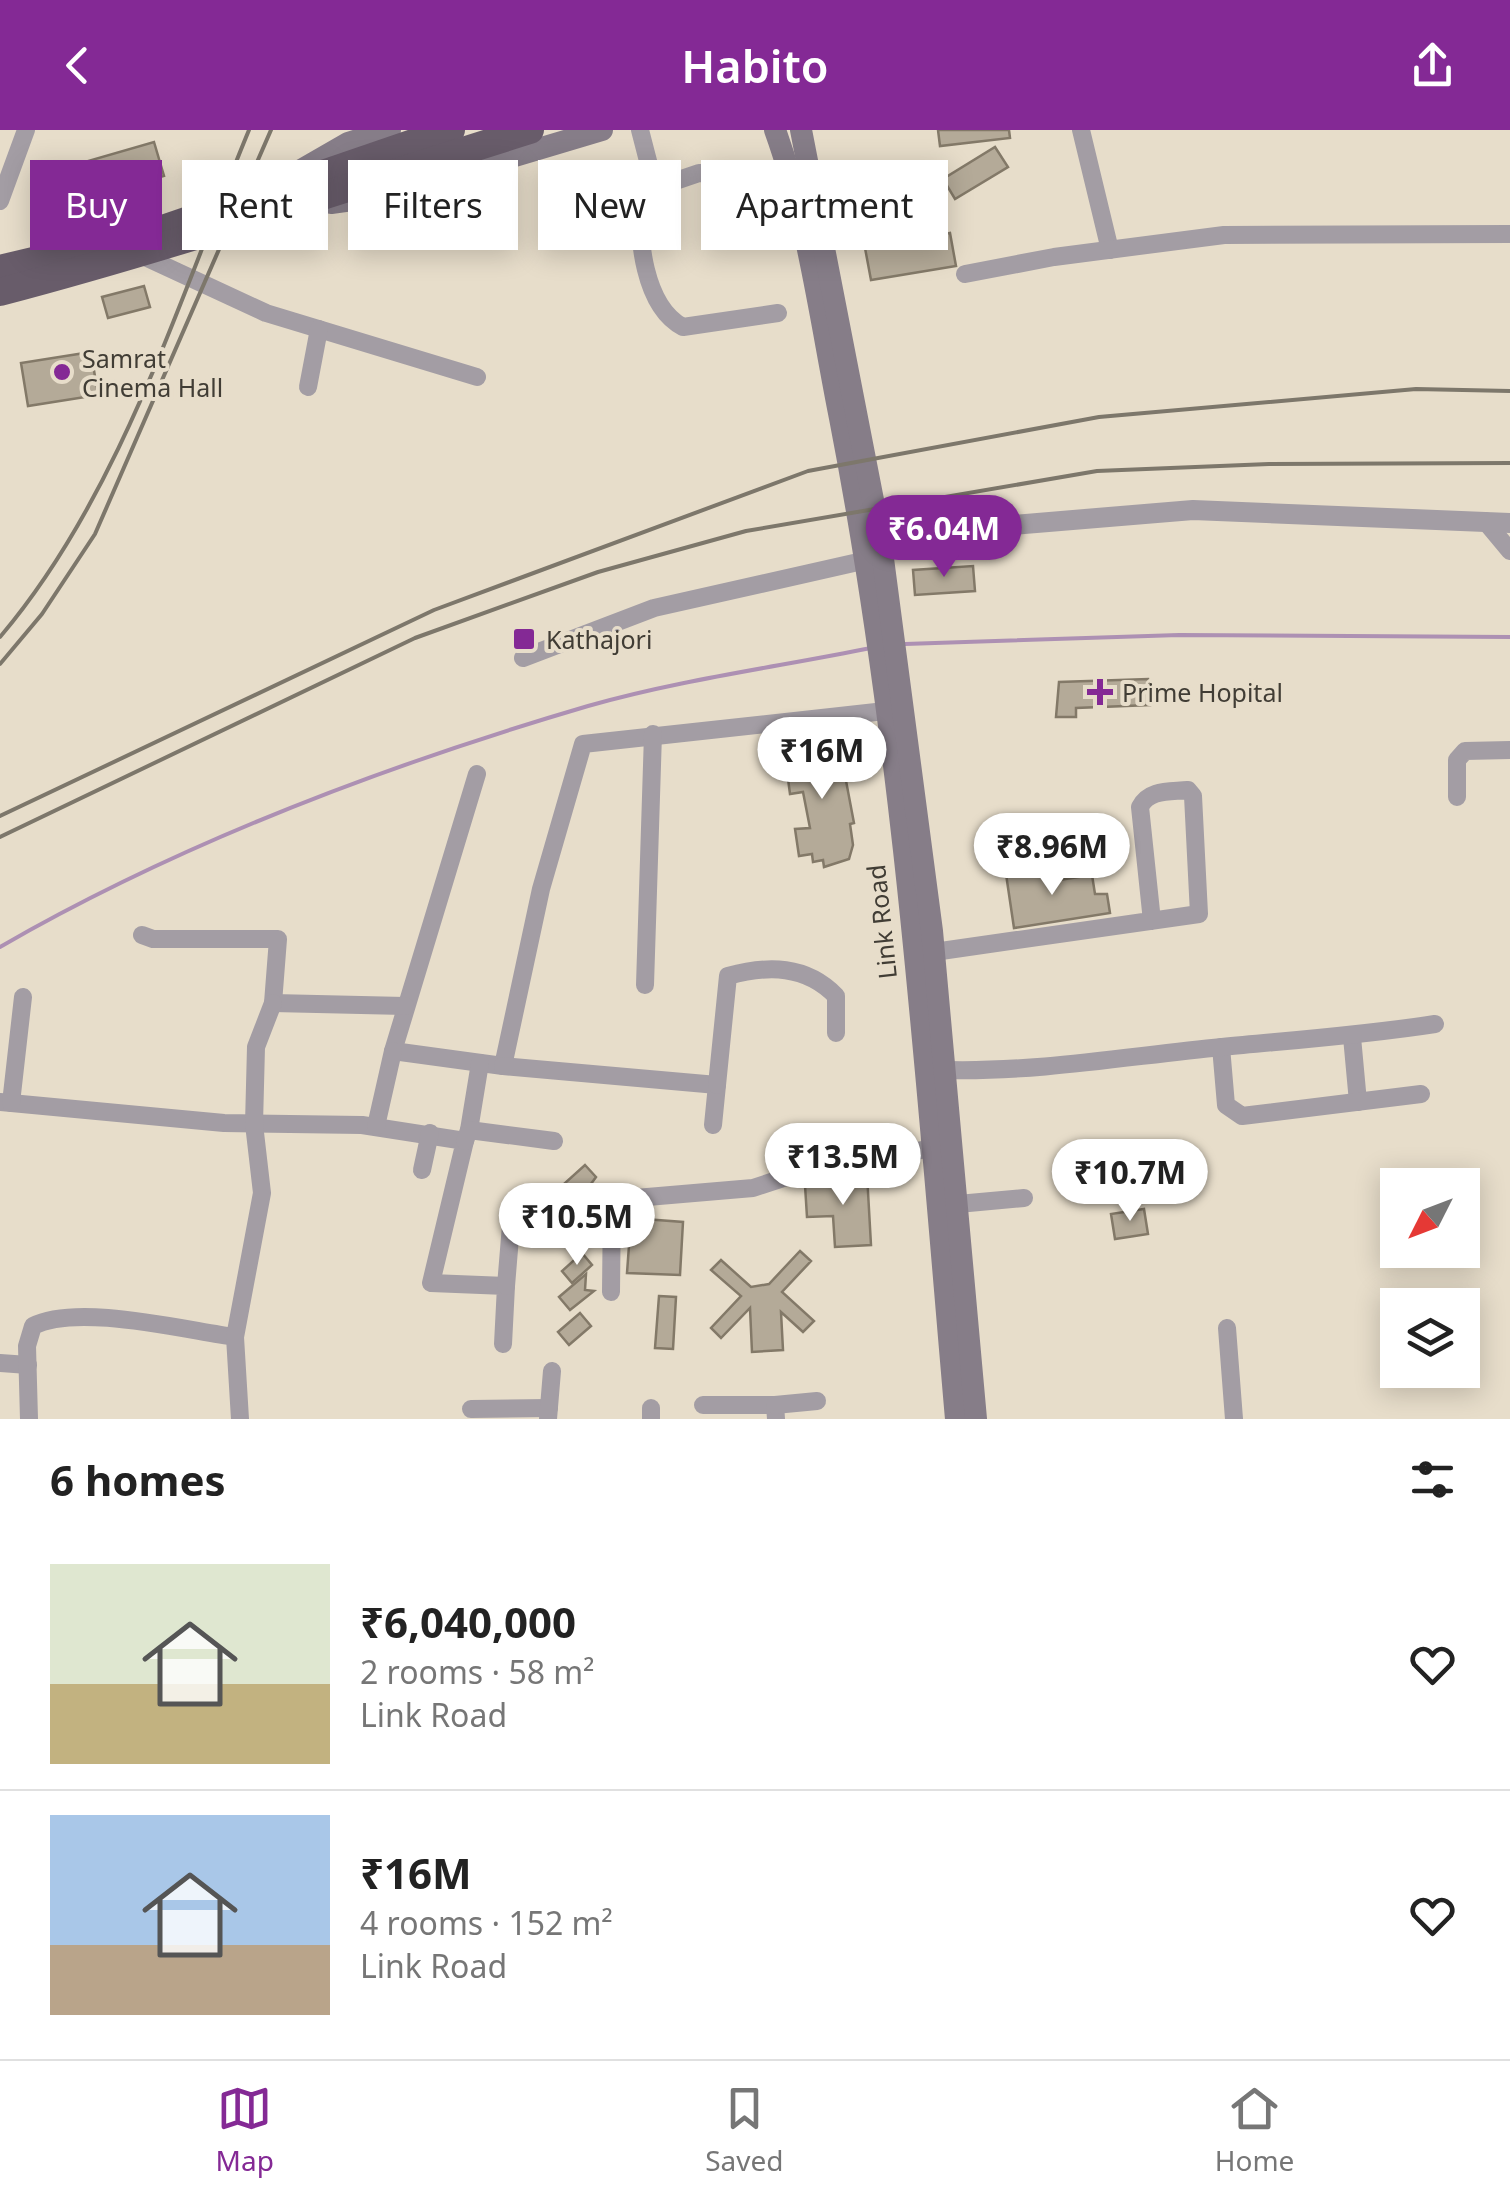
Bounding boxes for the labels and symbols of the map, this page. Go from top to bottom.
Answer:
place label: Samrat Cinema Hall [82,341,223,404]
marker: Samrat Cinema Hall [51,361,73,383]
pin: ₹6.04M [863,495,1025,580]
place label: Kathajori [546,622,652,656]
marker: Kathajori [511,626,537,652]
place label: Prime Hopital [1122,675,1283,709]
marker: Prime Hopital [1087,679,1113,705]
pin: ₹16M [763,717,881,802]
pin: ₹8.96M [971,813,1133,898]
street label: Link Road [858,863,904,981]
pin: ₹13.5M [762,1123,924,1208]
pin: ₹10.7M [1049,1139,1211,1224]
north arrow [1380,1168,1480,1268]
pin: ₹10.5M [496,1183,658,1268]

